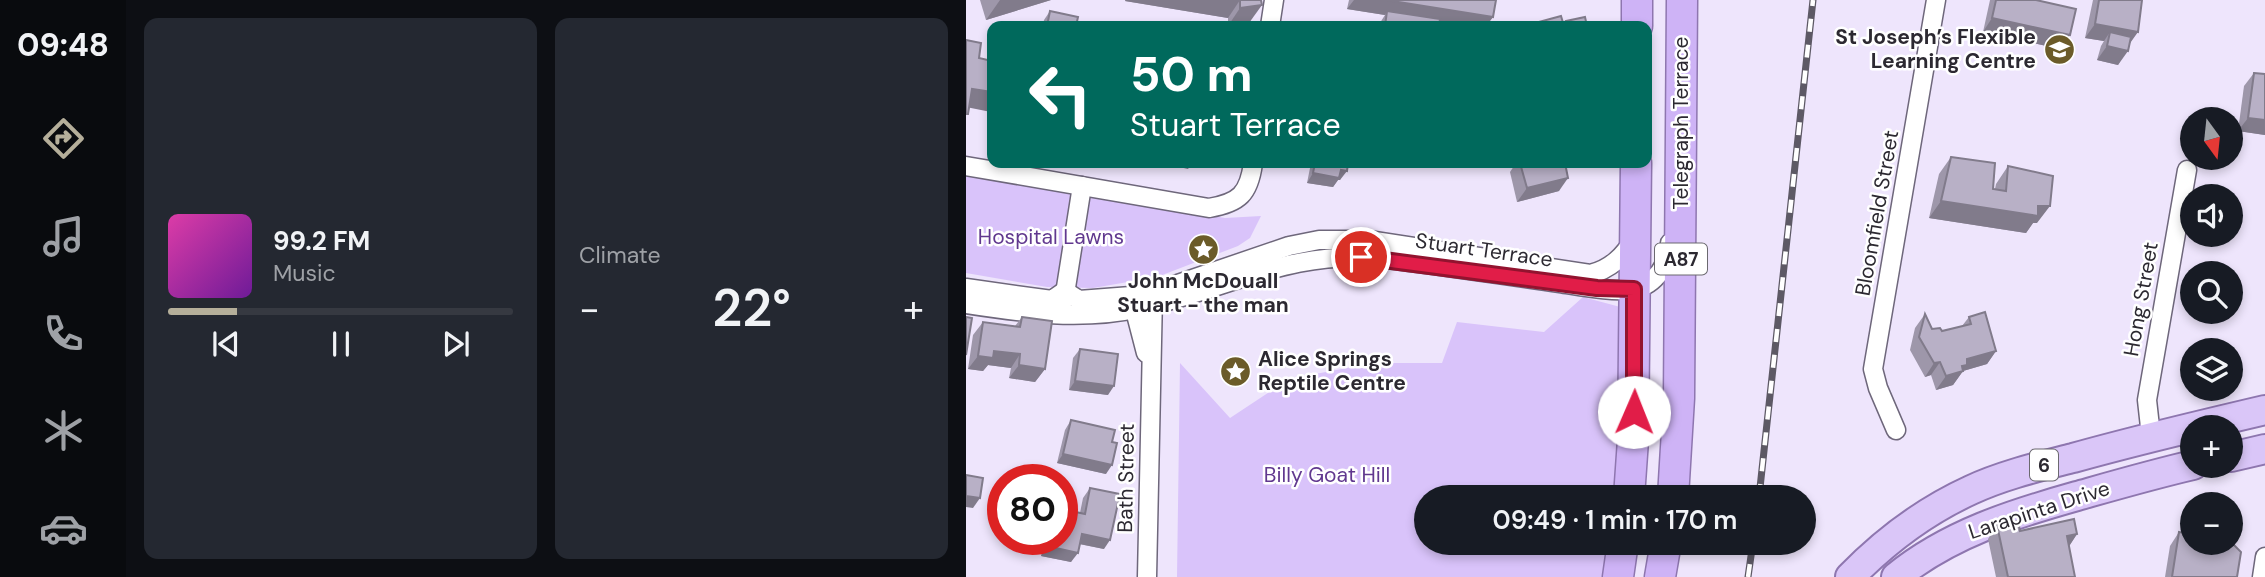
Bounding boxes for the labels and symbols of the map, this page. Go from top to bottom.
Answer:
place label: St Joseph’s Flexible Learning Centre [1835,23,2036,75]
school or university icon: St Joseph’s Flexible Learning Centre [2042,32,2076,66]
street label: Telegraph Terrace [1667,37,1695,209]
north arrow [2180,107,2244,170]
street label: Bloomfield Street [1849,128,1905,298]
park label: Hospital Lawns [978,223,1124,251]
pin [1331,227,1391,287]
street label: Stuart Terrace [1414,227,1554,273]
place icon: John McDouall Stuart - the man [1186,232,1220,266]
street label: Hong Street [2117,240,2165,358]
road number: A87 [1655,244,1707,274]
place label: John McDouall Stuart - the man [1117,267,1289,319]
place label: Alice Springs Reptile Centre [1258,345,1406,397]
place icon: Alice Springs Reptile Centre [1218,354,1252,388]
position arrow [1597,375,1671,449]
street label: Bath Street [1111,423,1141,533]
road number: 6 [2030,450,2058,480]
park label: Billy Goat Hill [1264,461,1390,489]
speed limit sign: 80 [987,464,1078,555]
street label: Larapinta Drive [1965,474,2113,546]

